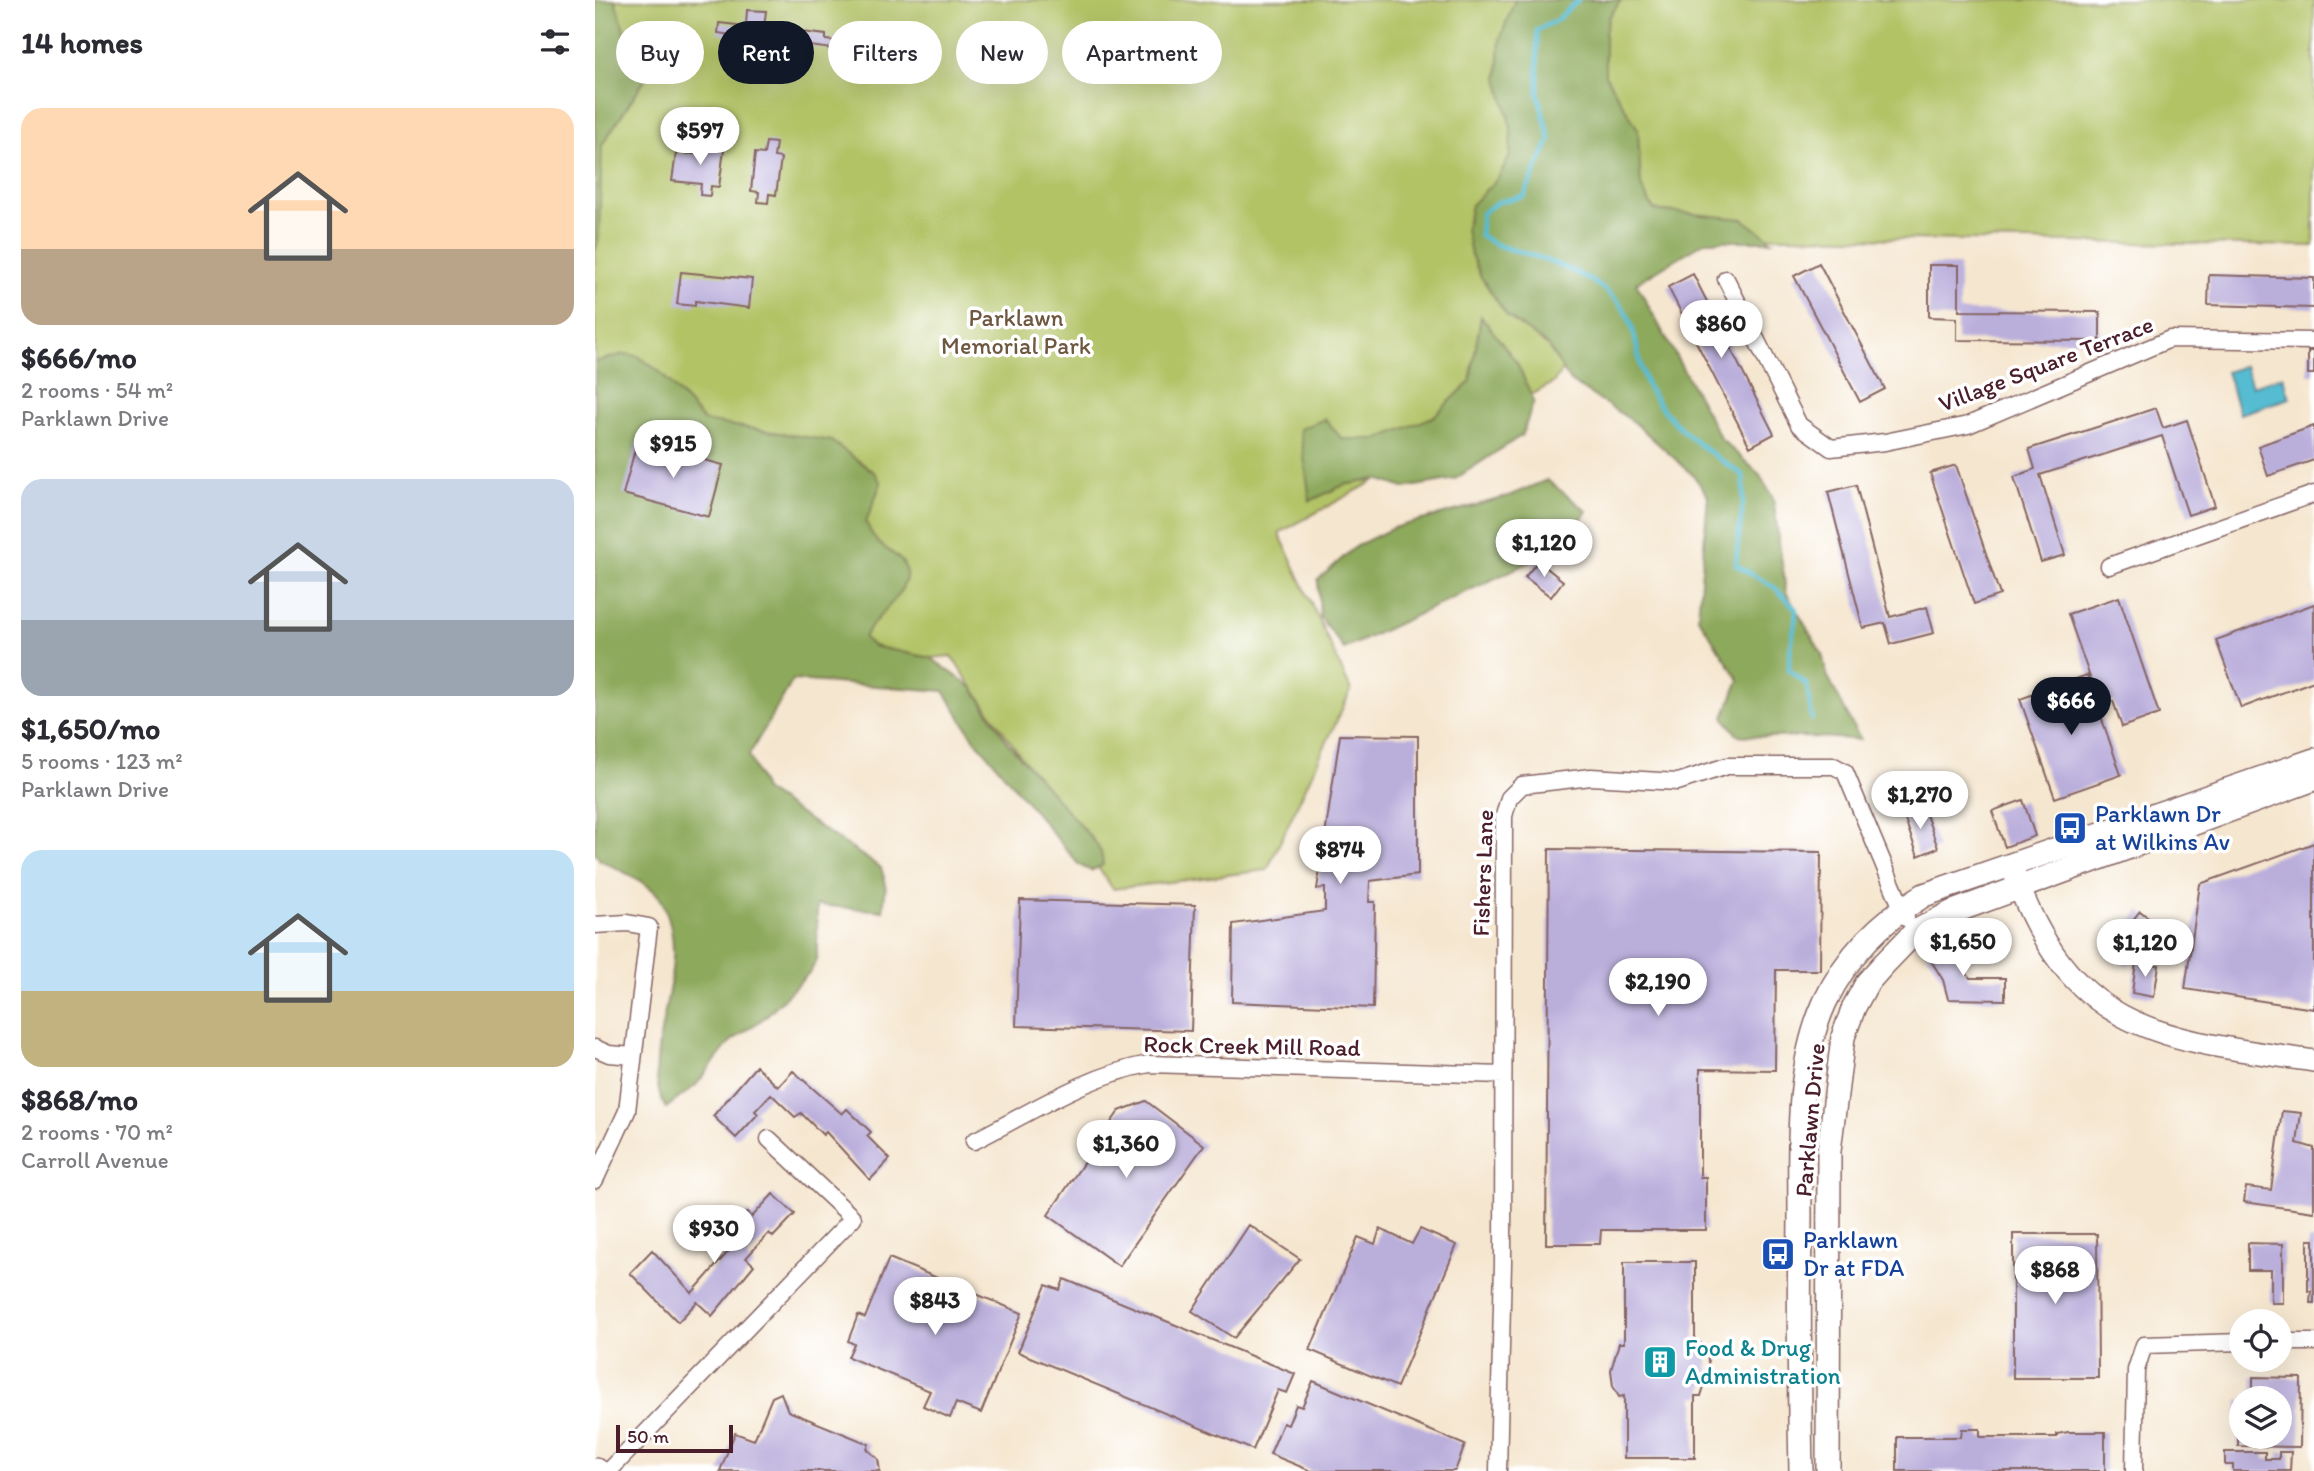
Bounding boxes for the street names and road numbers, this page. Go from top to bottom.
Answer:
street label: Village Square Terrace [1934,309,2157,418]
street label: Fishers Lane [1466,809,1499,937]
street label: Rock Creek Mill Road [1143,1029,1361,1062]
street label: Parklawn Drive [1788,1042,1831,1198]

